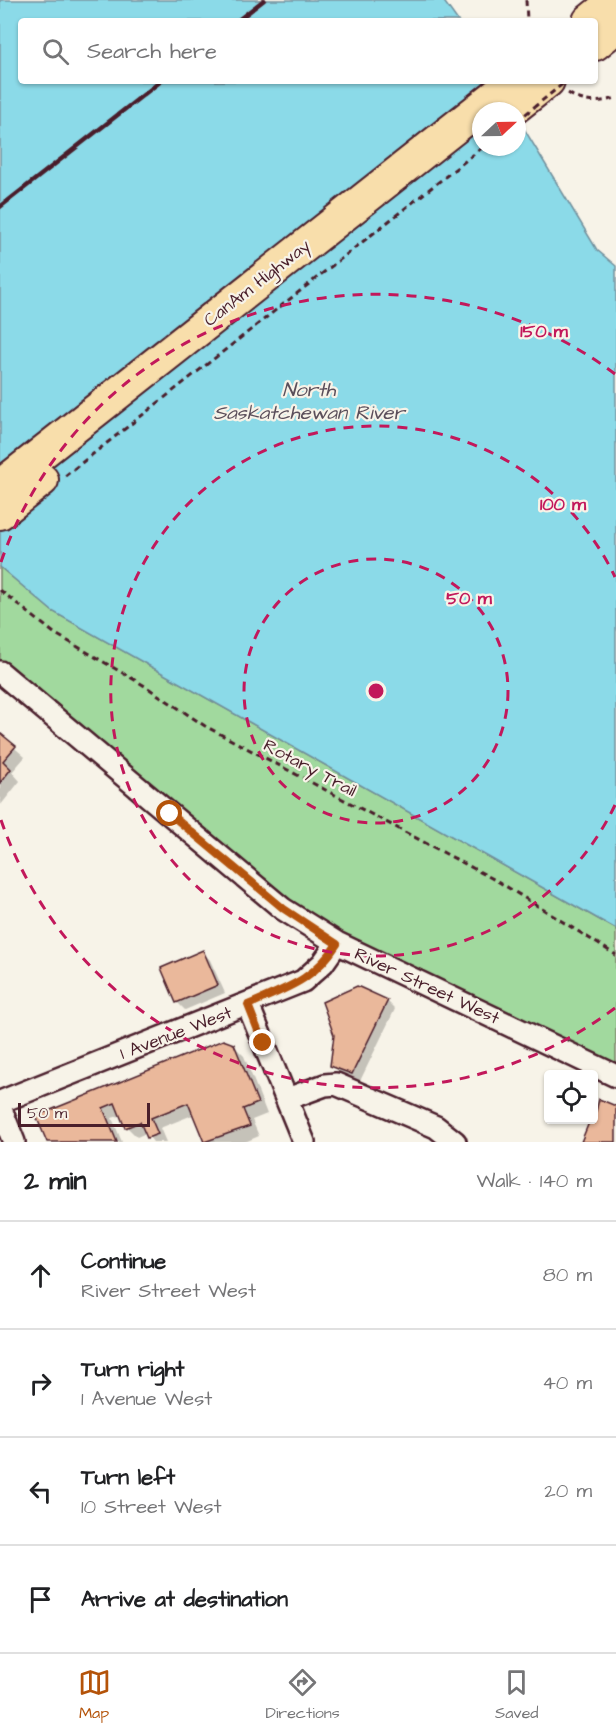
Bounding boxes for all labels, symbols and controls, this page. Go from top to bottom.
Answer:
search box [18,18,598,84]
icon: search [39,35,72,68]
text: Search here [87,36,217,67]
north arrow [472,102,526,156]
street label: CanAm Highway [198,233,316,333]
text: 150 m [520,319,569,344]
water label: North Saskatchewan River [214,376,406,427]
text: 100 m [540,492,587,517]
text: 50 m [446,586,493,611]
centre of rings [366,681,386,701]
street label: Rotary Trail [259,733,361,804]
route start [156,800,182,826]
street label: River Street West [350,941,504,1031]
street label: 1 Avenue West [116,1000,236,1066]
route end [249,1029,275,1055]
map controls [544,1070,598,1124]
button: locate [544,1070,598,1124]
scale bar [18,1100,150,1128]
text: 50 m [27,1102,67,1124]
text: 2 min [24,1163,86,1199]
text: Walk · 140 m [476,1167,592,1195]
text: Continue [81,1246,166,1277]
icon: ahead [24,1259,57,1292]
text: 80 m [543,1261,592,1289]
text: River Street West [81,1277,256,1305]
text: Turn right [81,1354,184,1385]
icon: right [24,1367,57,1400]
text: 40 m [542,1369,592,1397]
text: 1 Avenue West [81,1385,212,1413]
text: Turn left [81,1462,175,1493]
icon: left [24,1475,57,1508]
text: 20 m [544,1477,592,1505]
text: 10 Street West [81,1493,222,1521]
icon: arrive [24,1583,57,1616]
text: Arrive at destination [81,1584,288,1615]
tab: Map [78,1666,111,1724]
tab: Directions [266,1666,340,1724]
tab: Saved [495,1666,538,1724]

